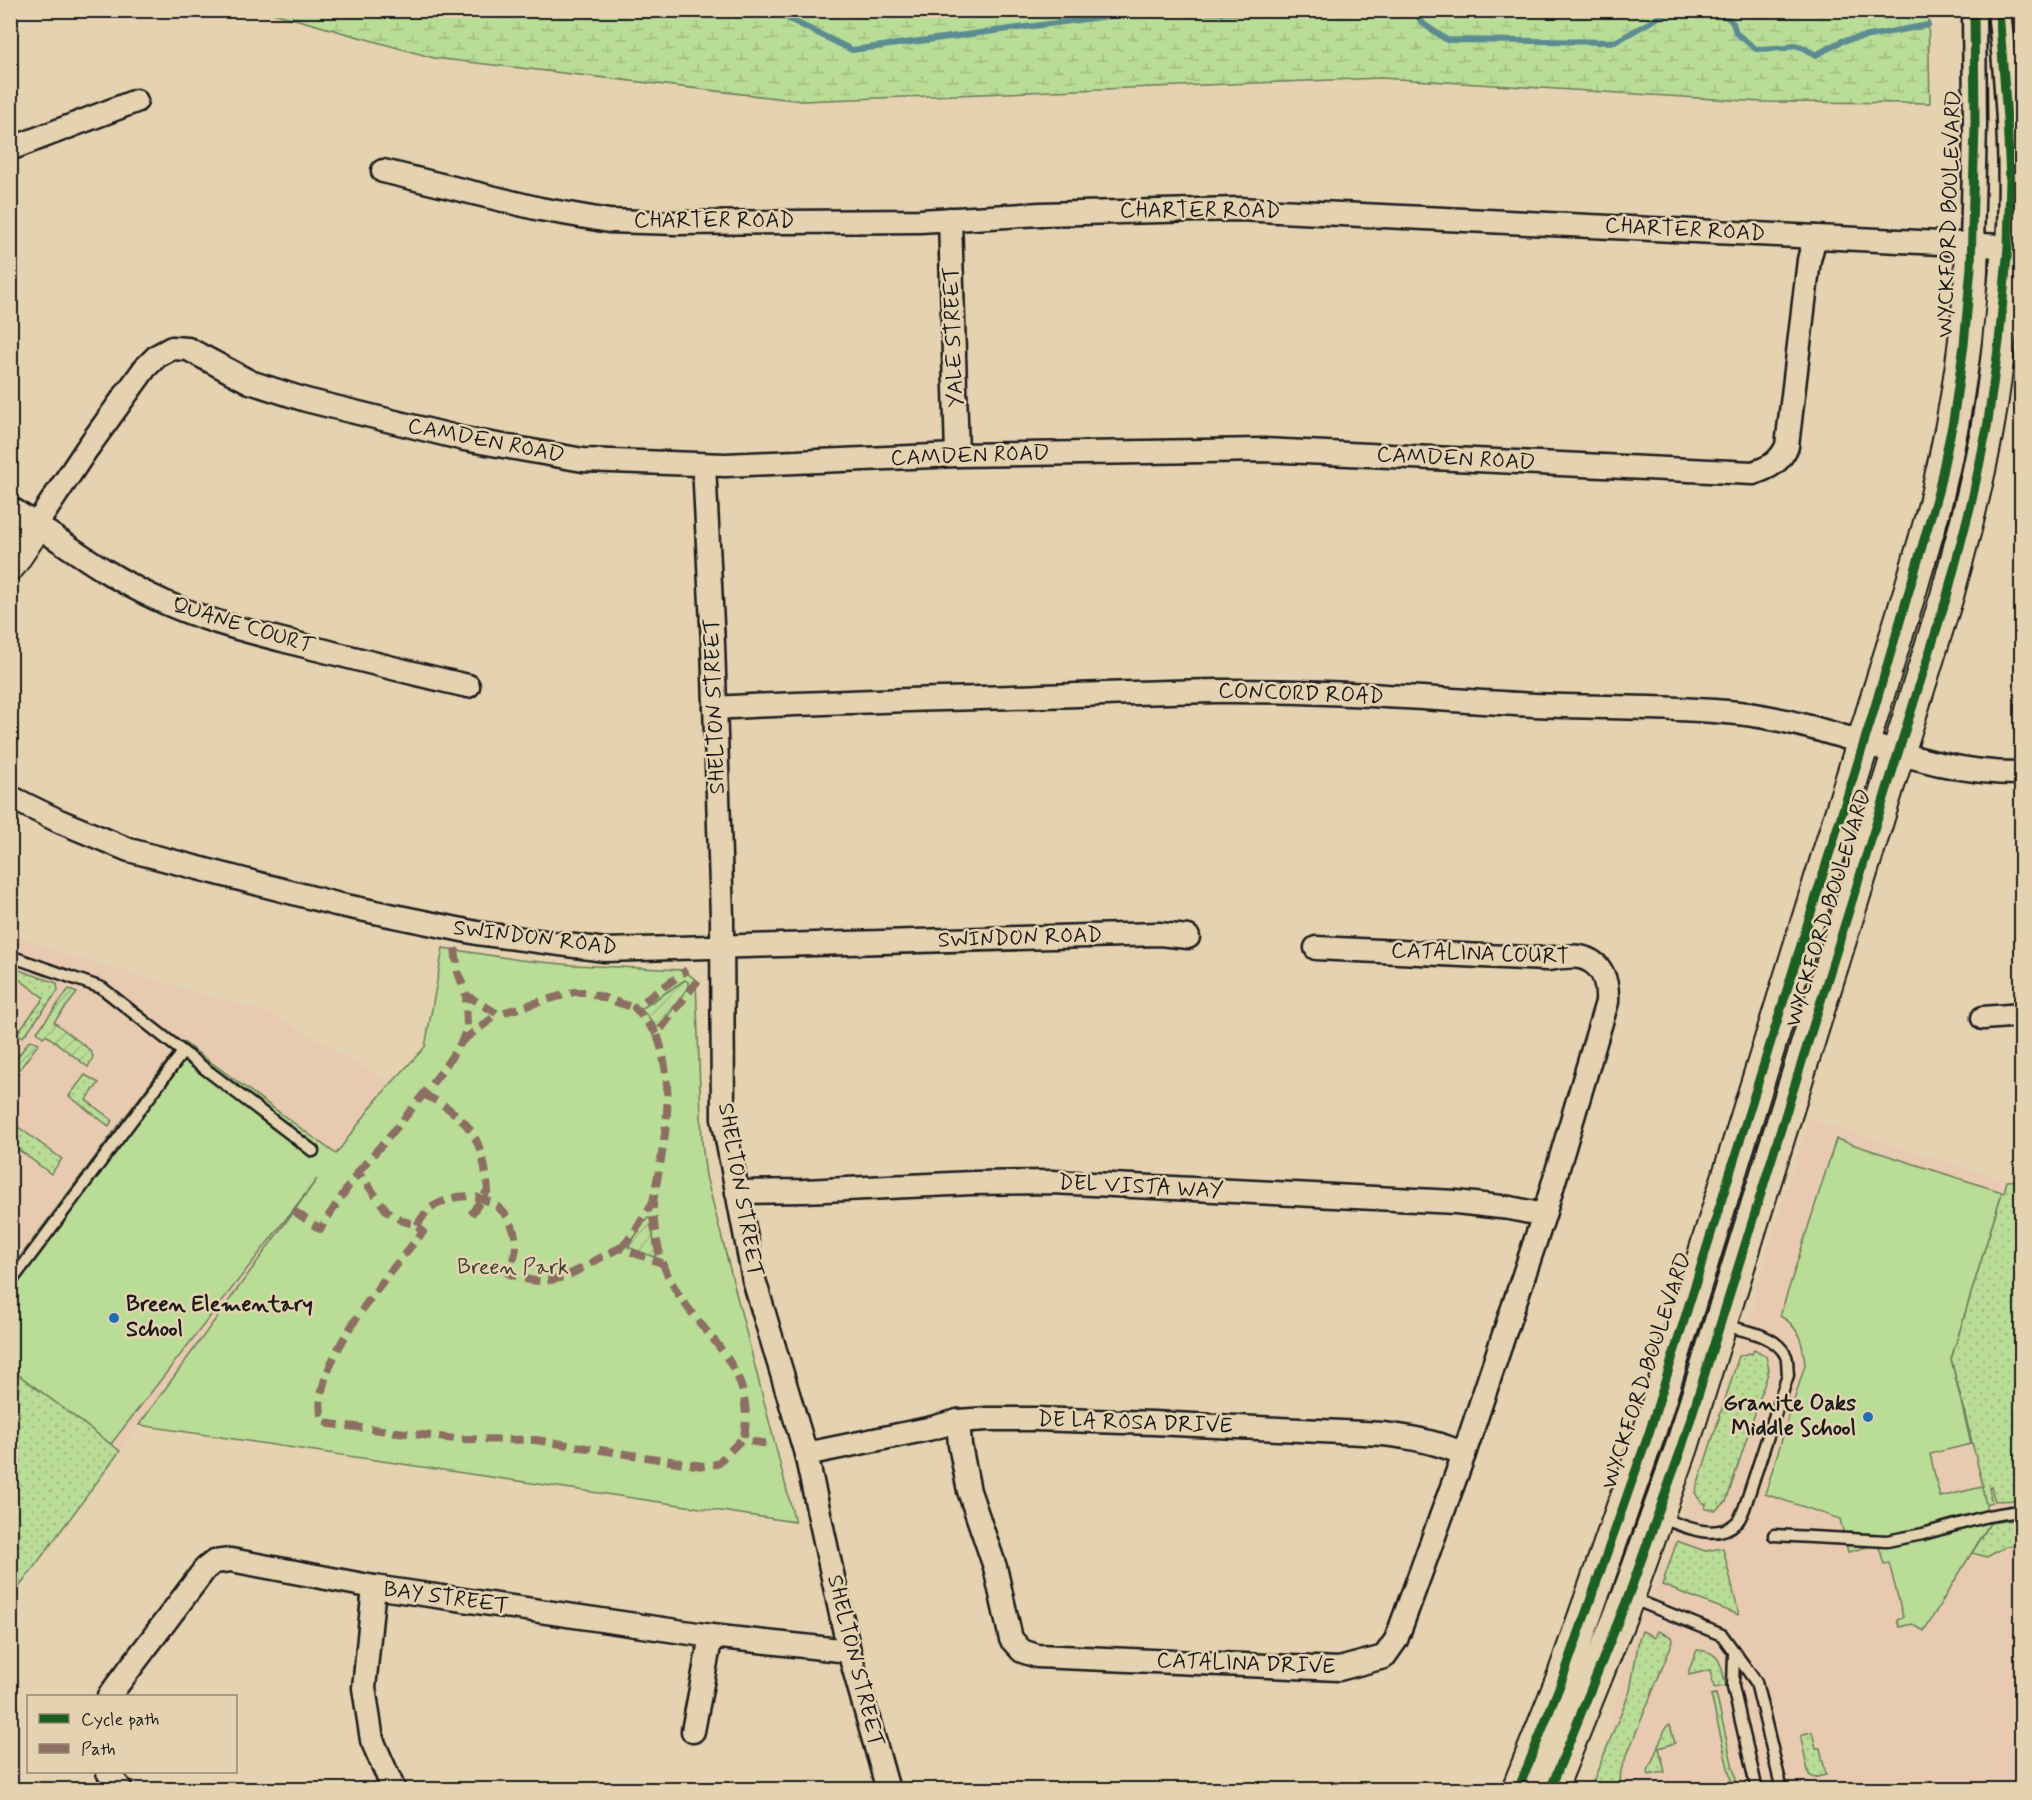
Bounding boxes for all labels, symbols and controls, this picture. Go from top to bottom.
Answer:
street label: WYCKFORD BOULEVARD [1932,90,1968,338]
street label: CHARTER ROAD [1120,197,1280,225]
street label: CHARTER ROAD [634,207,794,235]
street label: CHARTER ROAD [1604,212,1766,248]
street label: YALE STREET [938,266,970,408]
street label: CAMDEN ROAD [405,412,567,470]
street label: CAMDEN ROAD [890,439,1050,473]
street label: CAMDEN ROAD [1376,441,1536,477]
street label: QUANE COURT [169,591,318,661]
street label: SHELTON STREET [698,617,732,795]
street label: CONCORD ROAD [1218,677,1384,711]
street label: WYCKFORD BOULEVARD [1779,786,1879,1030]
street label: SWINDON ROAD [452,914,618,962]
street label: SWINDON ROAD [937,921,1103,955]
street label: CATALINA COURT [1391,937,1569,971]
street label: SHELTON STREET [711,1101,769,1279]
street label: DEL VISTA WAY [1058,1169,1224,1205]
street label: WYCKFORD BOULEVARD [1595,1249,1699,1493]
park label: Breen Park [457,1254,569,1282]
place label: Breen Elementary School [126,1291,313,1344]
marker: Breen Elementary School [107,1311,121,1325]
place label: Granite Oaks Middle School [1723,1390,1856,1443]
street label: DE LA ROSA DRIVE [1037,1406,1233,1440]
marker: Granite Oaks Middle School [1861,1410,1875,1424]
street label: SHELTON STREET [820,1572,890,1750]
street label: BAY STREET [382,1575,510,1621]
street label: CATALINA DRIVE [1156,1647,1336,1681]
legend [27,1695,237,1773]
text: Cycle path [81,1708,159,1732]
text: Path [81,1738,116,1762]

